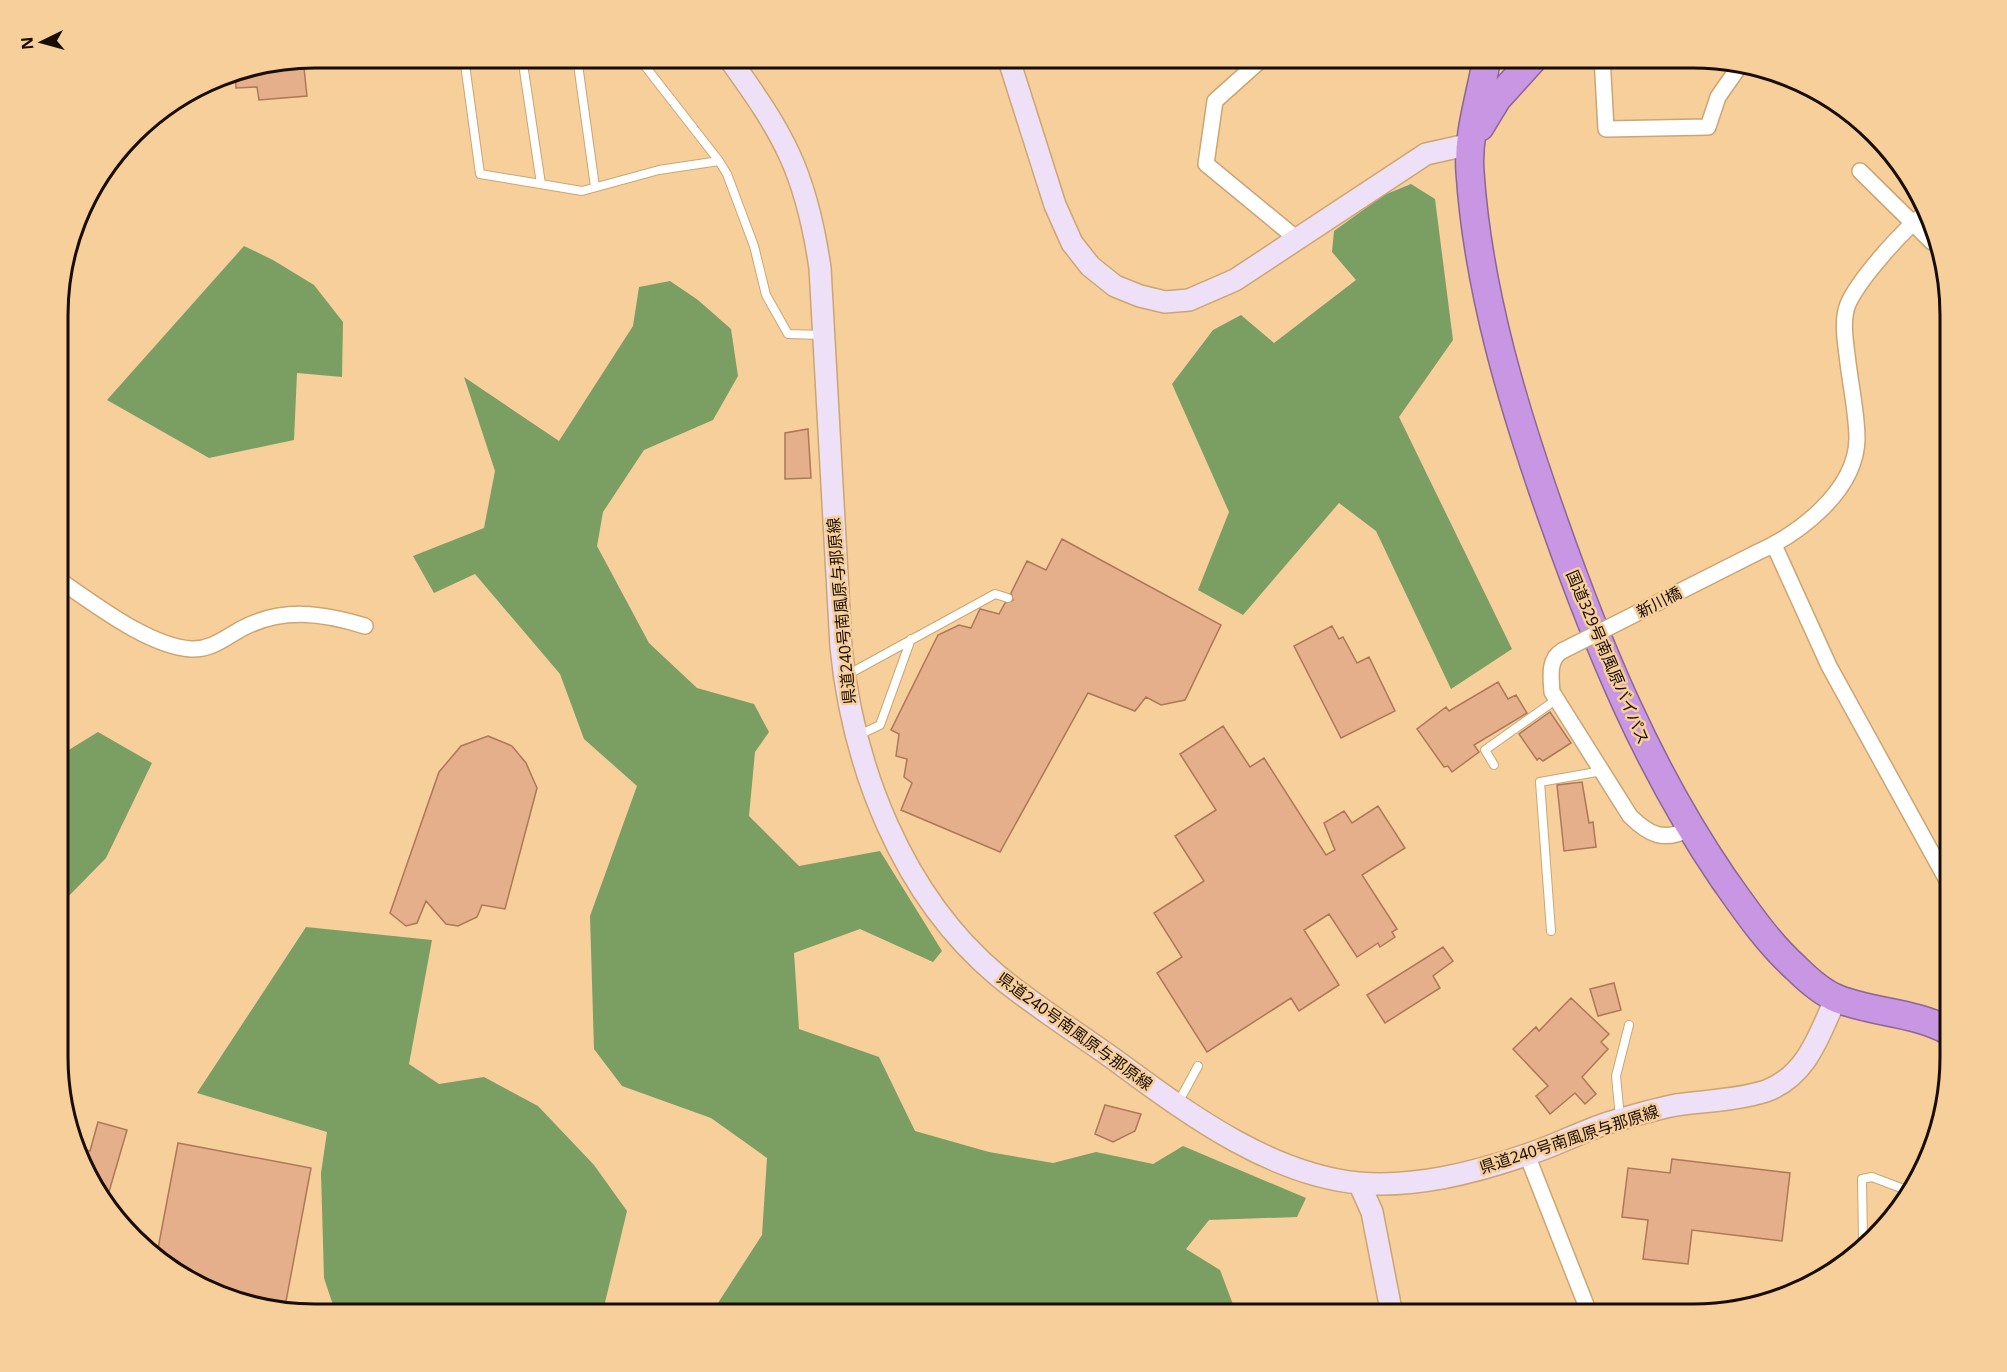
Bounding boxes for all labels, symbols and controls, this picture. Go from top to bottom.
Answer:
north arrow [12,12,72,72]
text: N [16,36,39,51]
street label: 県道240号南風原与那原線 [822,517,860,705]
street label: 国道329号南風原バイパス [1561,567,1655,747]
street label: 新川橋 [1633,581,1685,623]
street label: 県道240号南風原与那原線 [993,967,1157,1095]
street label: 県道240号南風原与那原線 [1476,1100,1662,1178]

